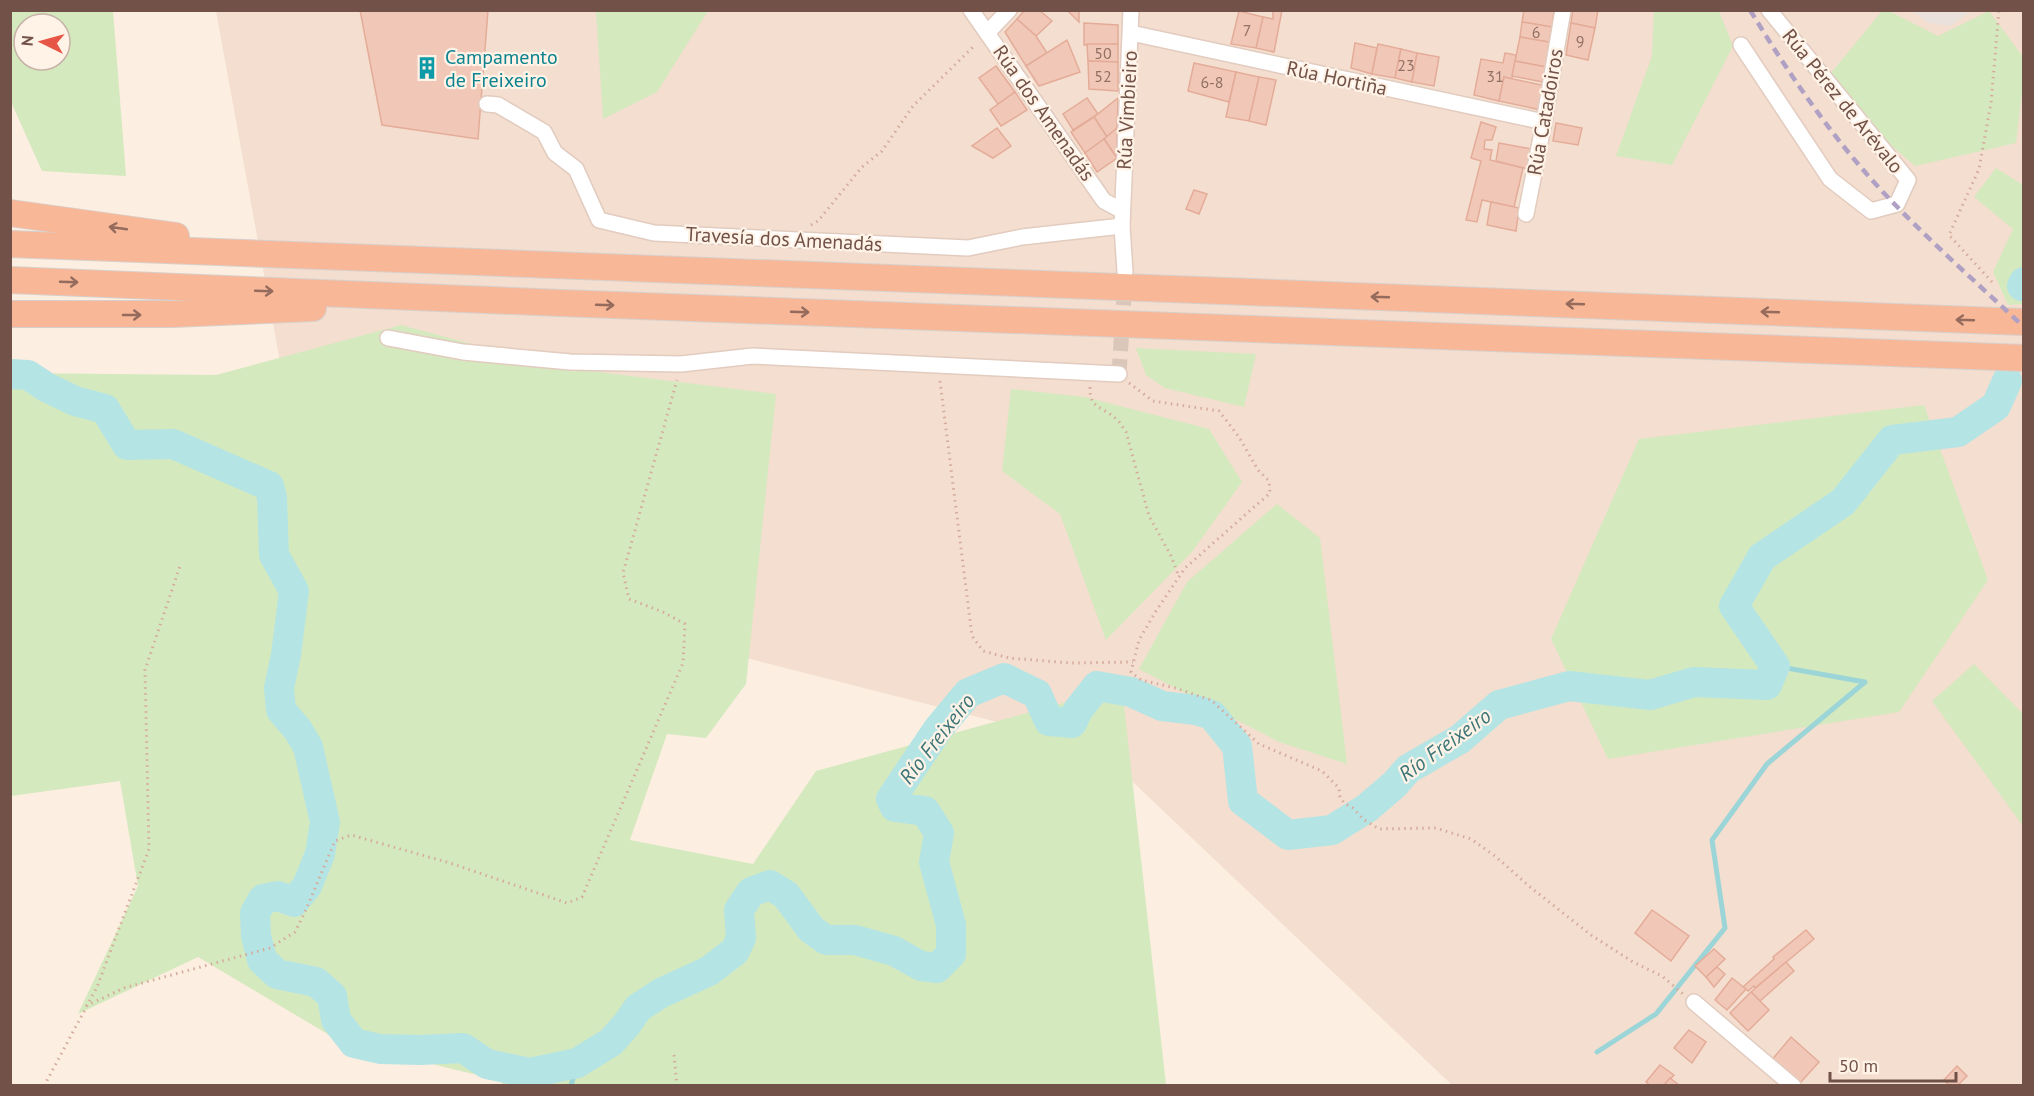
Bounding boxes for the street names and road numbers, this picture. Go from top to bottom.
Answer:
street label: Rúa Pérez de Arévalo [1777,23,1909,179]
street label: Rúa dos Amenadás [987,40,1101,186]
street label: Rúa Catadoiros [1521,47,1569,177]
street label: Rúa Vimbieiro [1111,50,1143,170]
street label: Rúa Hortiña [1284,55,1390,101]
street label: Travesía dos Amenadás [685,221,883,257]

